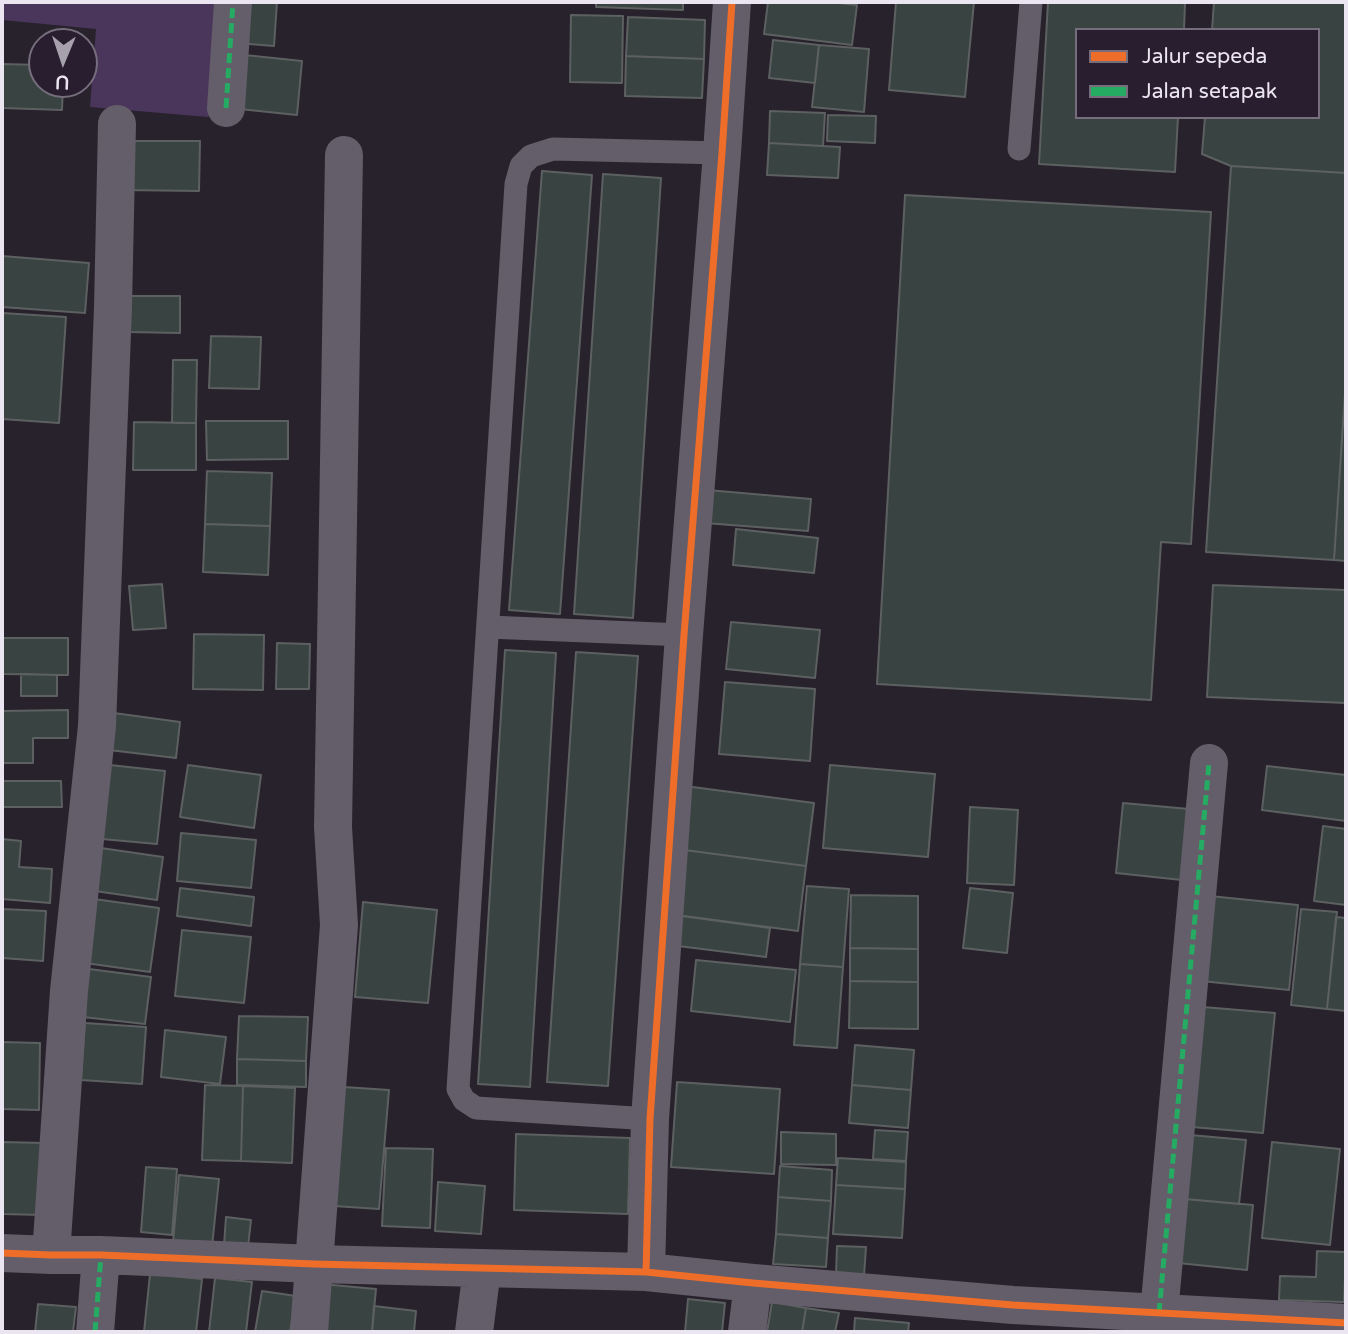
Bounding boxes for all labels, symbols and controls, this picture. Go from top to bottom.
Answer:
north arrow [28,28,98,98]
legend [1075,28,1320,119]
text: Jalur sepeda [1142,44,1267,69]
text: U [55,71,70,93]
text: Jalan setapak [1142,79,1277,104]

